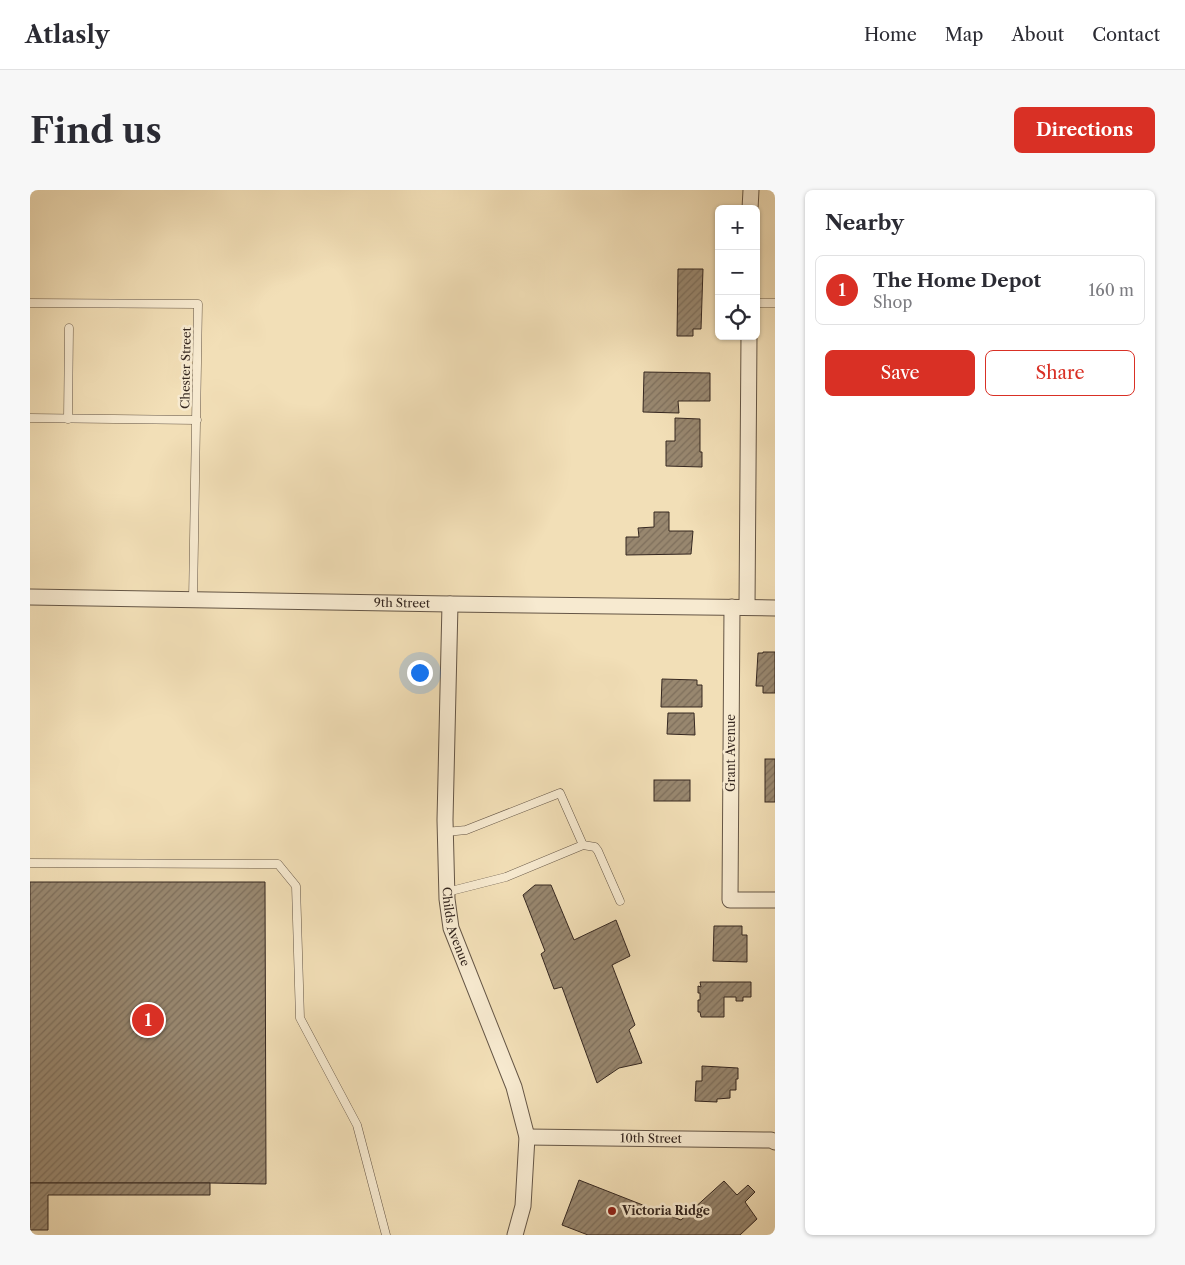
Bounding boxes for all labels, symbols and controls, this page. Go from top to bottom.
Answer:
text: Atlasly [25,20,109,49]
text: Home [864,24,917,46]
text: Map [945,24,983,46]
text: About [1011,24,1064,46]
text: Contact [1092,24,1160,46]
button: Directions [1014,107,1155,153]
text: Find us [30,109,162,152]
map controls [715,205,760,340]
button: + [715,205,760,250]
text: Nearby [825,210,904,235]
button: − [715,250,760,295]
text: The Home Depot [873,269,1041,292]
text: 1 [838,280,846,300]
text: 160 m [1089,280,1134,300]
text: Shop [873,292,912,312]
button: locate [715,295,760,340]
street label: Chester Street [177,326,194,409]
button: Save [825,350,975,396]
button: Share [985,350,1135,396]
street label: 9th Street [374,595,431,611]
your location [407,660,433,686]
street label: Grant Avenue [723,714,738,792]
street label: Childs Avenue [440,887,474,969]
pin: 1 [132,1001,164,1039]
street label: 10th Street [620,1130,683,1146]
place label: Victoria Ridge [621,1203,710,1218]
marker: Victoria Ridge [606,1205,618,1217]

